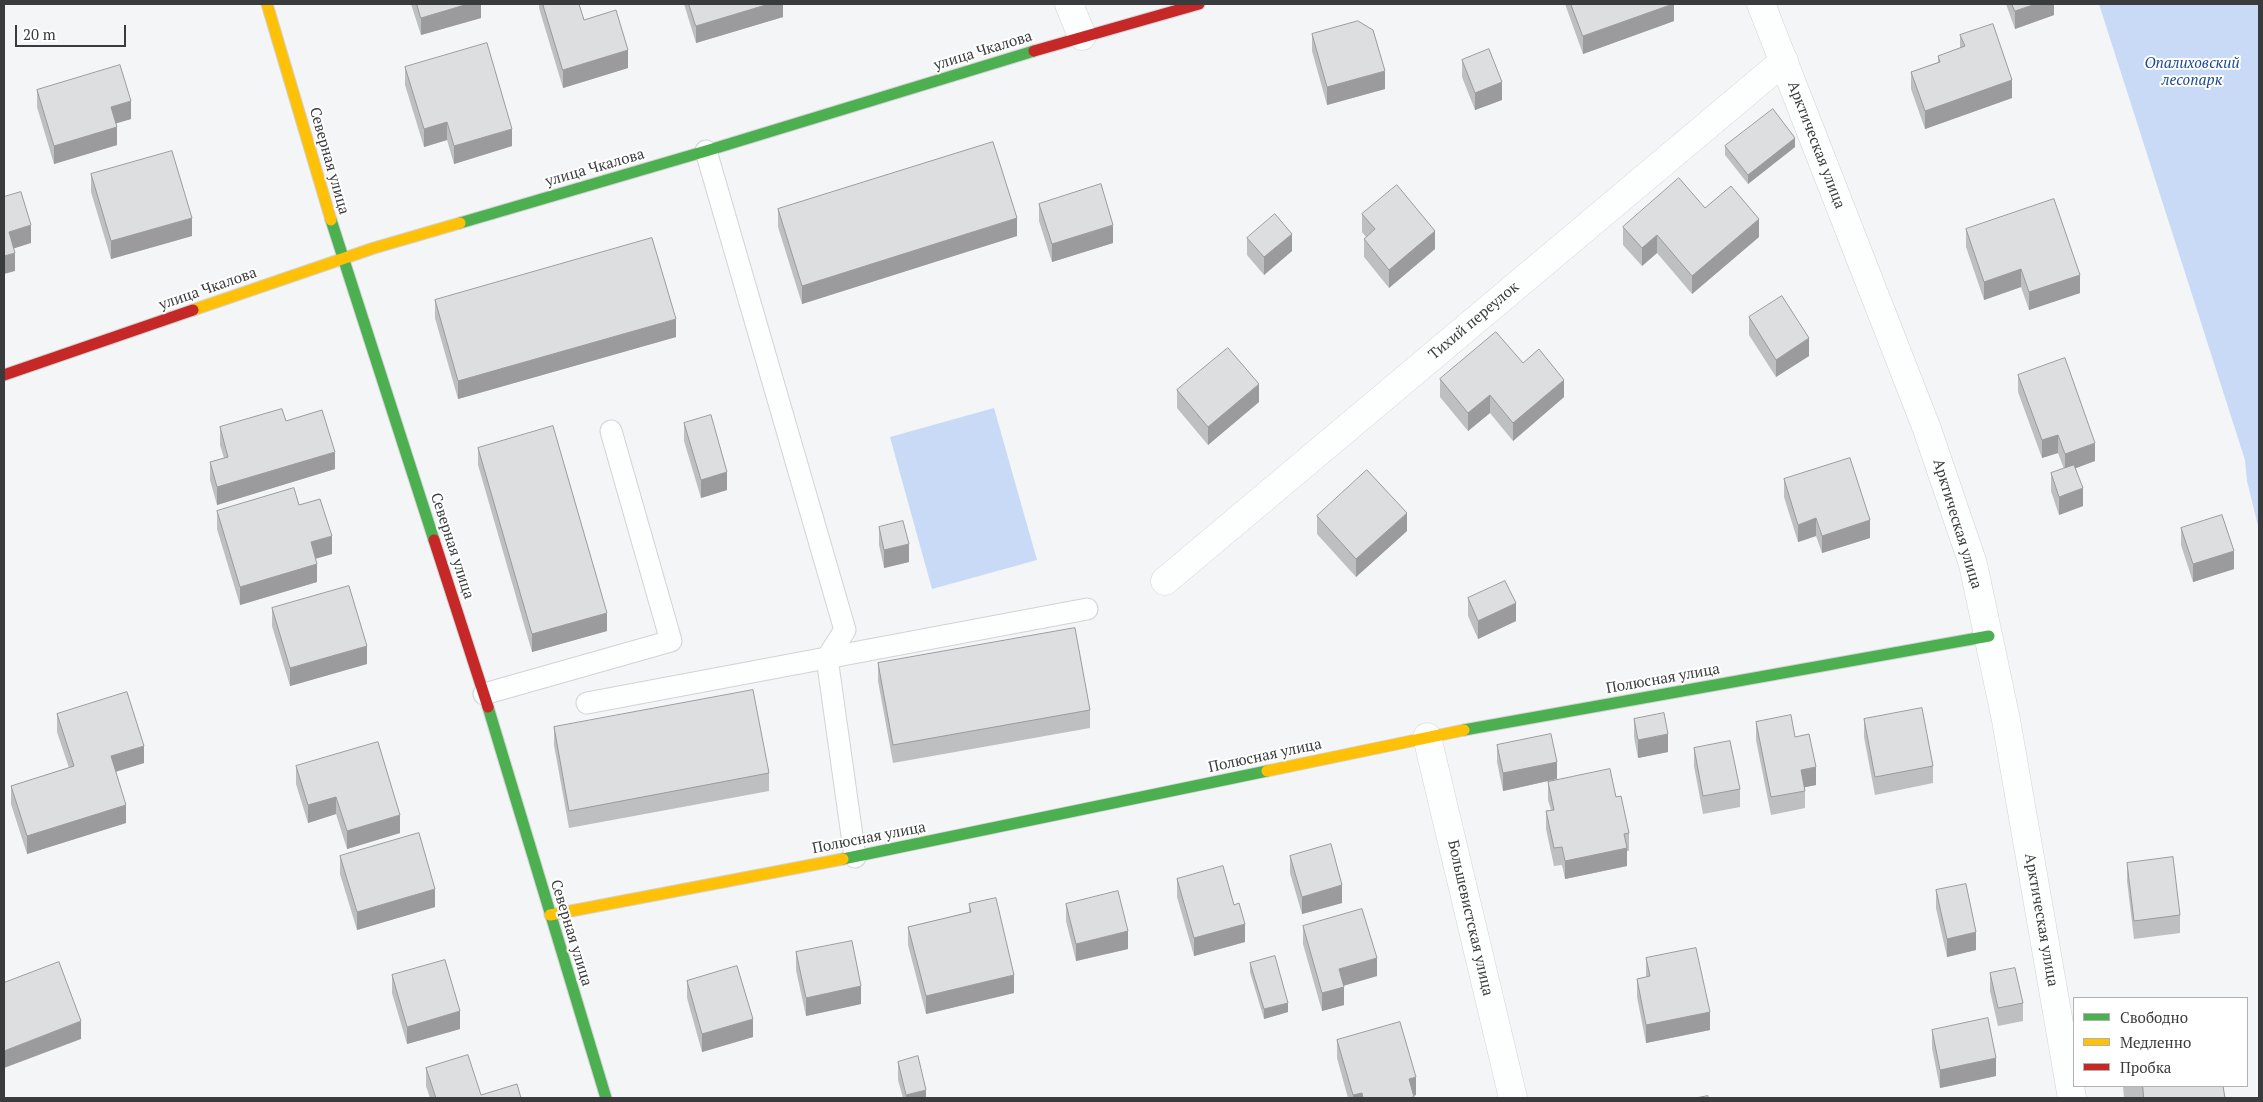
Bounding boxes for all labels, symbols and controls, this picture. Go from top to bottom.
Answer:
scale bar [18,15,129,47]
text: 20 m [23,24,56,44]
street label: улица Чкалова [932,27,1034,75]
park label: Опалиховский лесопарк [2144,55,2240,90]
street label: Арктическая улица [1783,79,1849,211]
street label: Северная улица [305,105,353,217]
street label: улица Чкалова [543,145,647,191]
street label: улица Чкалова [157,264,259,314]
street label: Тихий переулок [1425,278,1523,364]
street label: Арктическая улица [1929,457,1985,591]
street label: Северная улица [426,491,478,601]
street label: Полюсная улица [1605,660,1721,698]
street label: Полюсная улица [1207,735,1323,777]
street label: Полюсная улица [811,818,927,858]
street label: Большевистская улица [1443,838,1497,998]
street label: Арктическая улица [2020,852,2062,988]
street label: Северная улица [546,878,596,988]
legend [2073,997,2248,1087]
text: Свободно [2120,1007,2188,1027]
text: Медленно [2120,1032,2191,1052]
text: Пробка [2120,1057,2171,1077]

